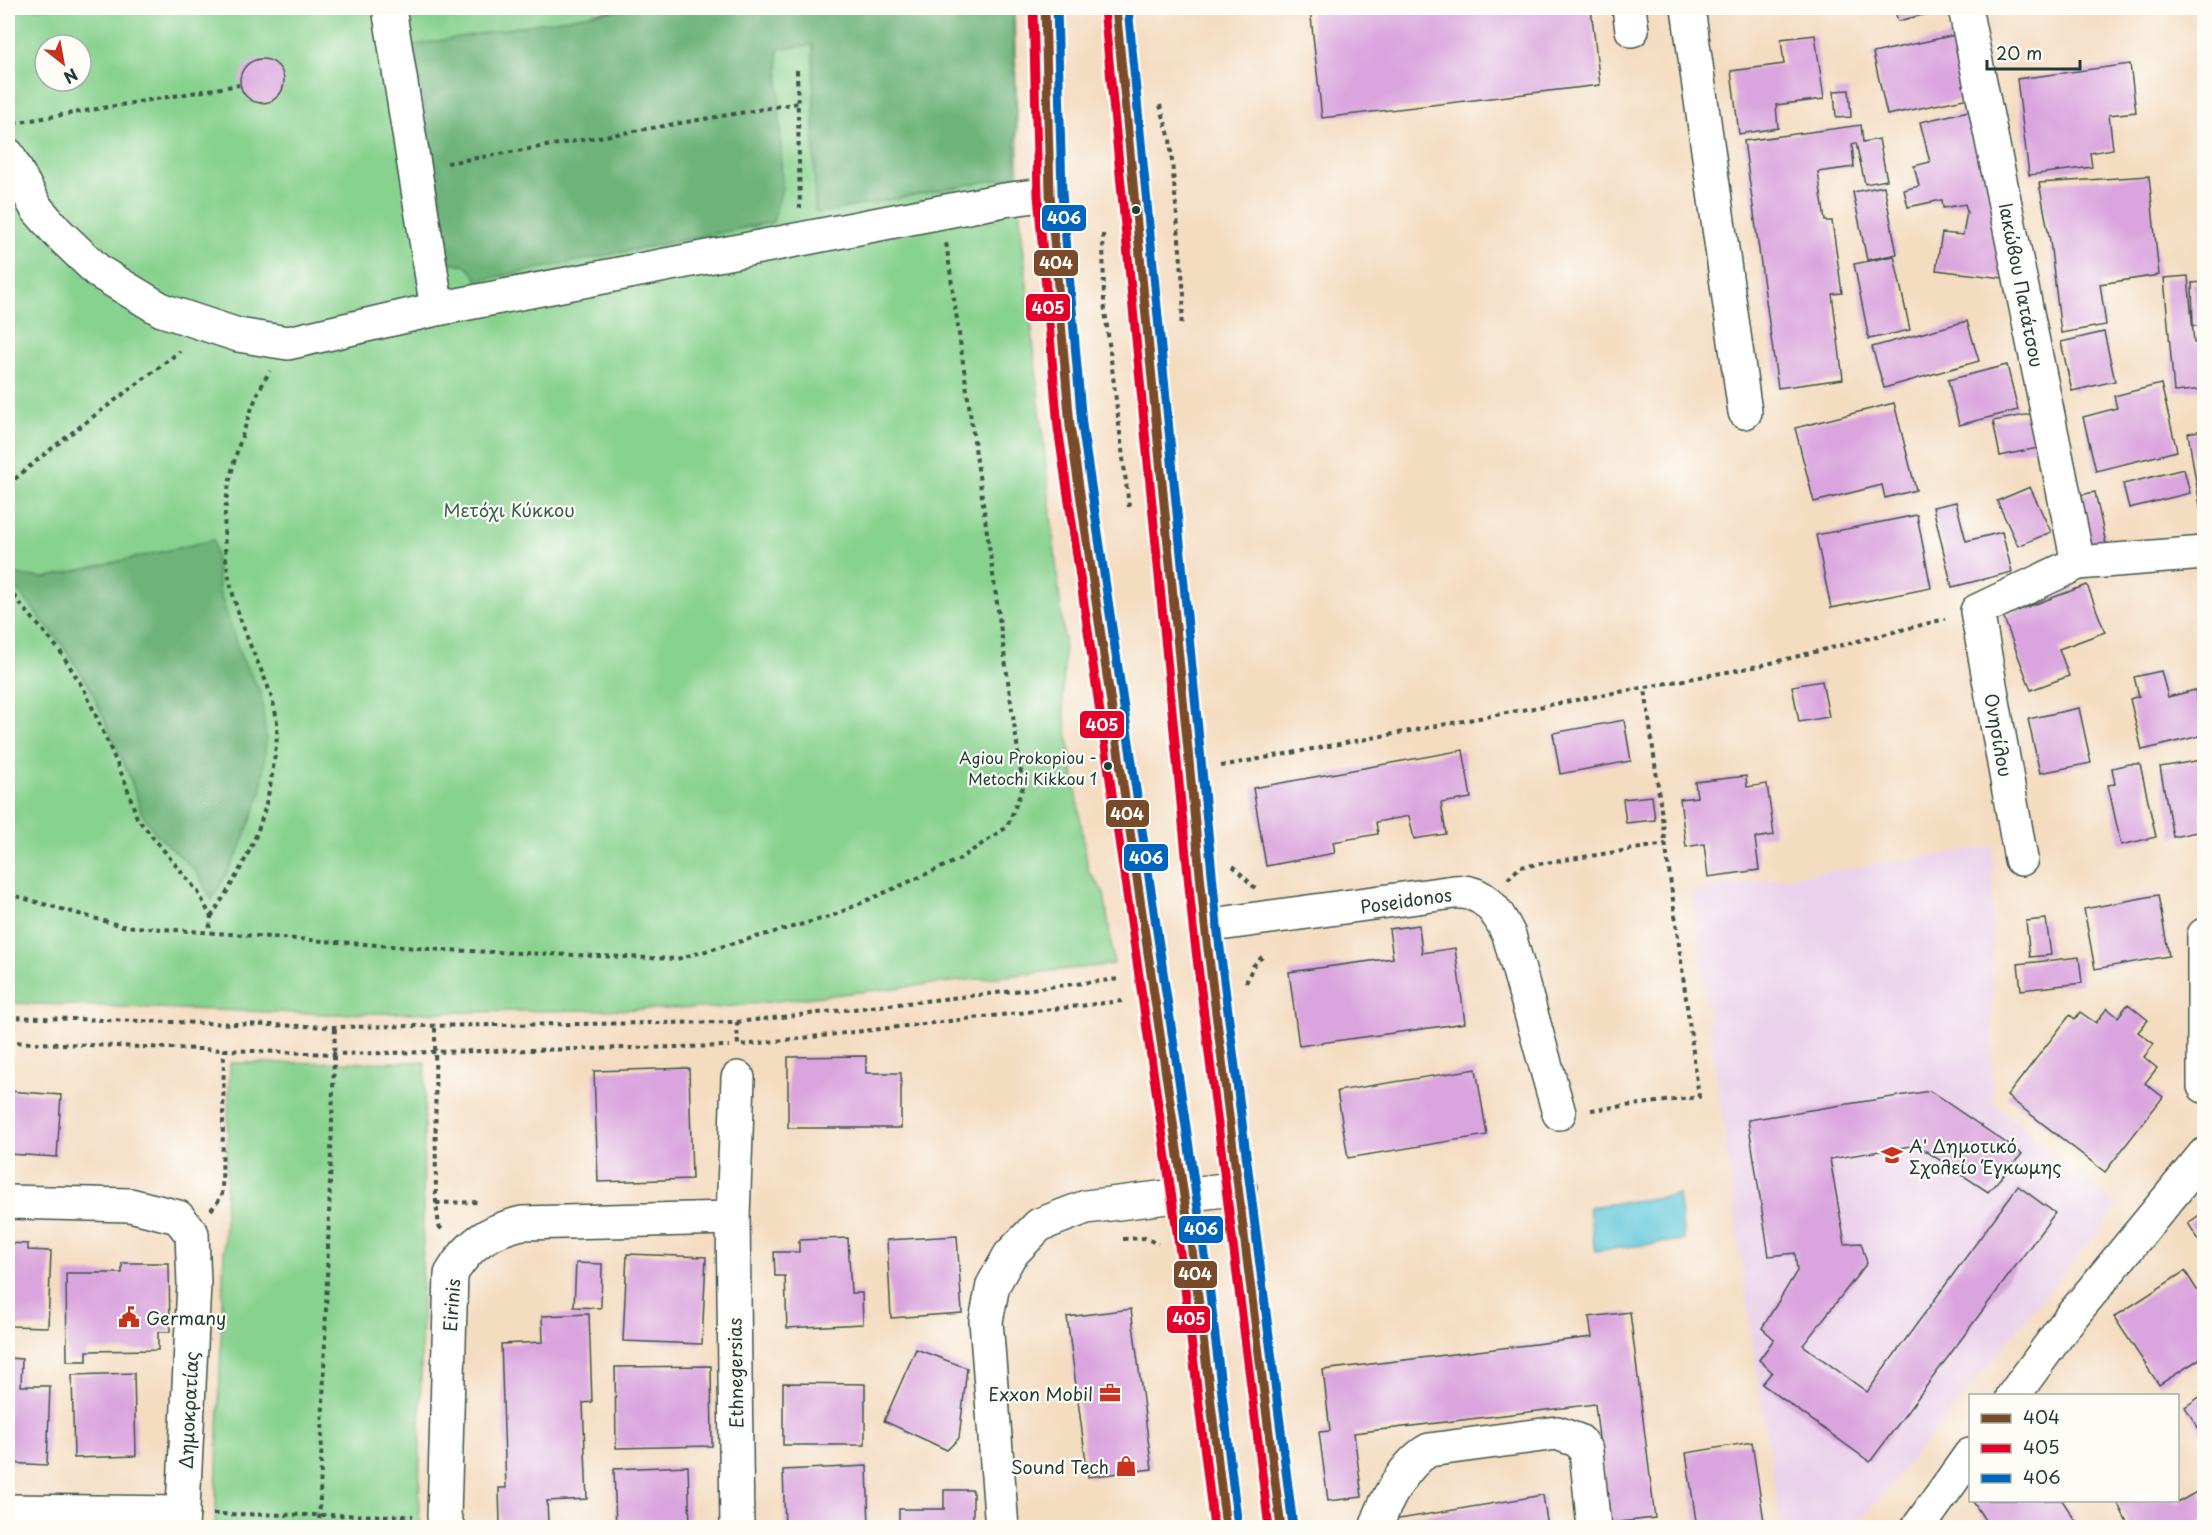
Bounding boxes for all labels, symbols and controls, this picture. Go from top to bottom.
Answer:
north arrow [33,33,93,93]
scale bar [1987,33,2080,71]
text: 20 m [1996,39,2042,66]
text: N [60,63,83,90]
street label: Ιακώβου Πατάτσου [1993,201,2051,369]
line badge: 406 [1041,204,1087,232]
unlabelled marker [1130,204,1142,216]
text: 406 [1047,205,1081,229]
line badge: 404 [1033,249,1079,277]
text: 404 [1039,250,1073,274]
line badge: 405 [1025,293,1071,322]
text: 405 [1032,295,1064,319]
park label: Μετόχι Κύκκου [443,496,575,523]
street label: Ονησίλου [1978,691,2020,779]
line badge: 405 [1079,710,1125,739]
text: 405 [1086,712,1118,736]
place label: Agiou Prokopiou - Metochi Kikkou 1 [959,745,1097,790]
marker: Agiou Prokopiou - Metochi Kikkou 1 [1102,760,1114,772]
line badge: 404 [1105,799,1150,828]
text: 404 [1110,801,1144,825]
line badge: 406 [1123,843,1169,872]
text: 406 [1129,845,1163,869]
street label: Poseidonos [1358,880,1454,920]
place label: Α' Δημοτικό Σχολείο Έγκωμης [1909,1132,2062,1180]
school or university icon: Α' Δημοτικό Σχολείο Έγκωμης [1880,1143,1904,1167]
line badge: 406 [1178,1215,1224,1244]
text: 406 [1184,1216,1218,1240]
line badge: 404 [1173,1260,1218,1289]
text: 404 [1178,1261,1212,1285]
street label: Eirinis [436,1278,466,1332]
place label: Germany [146,1304,226,1331]
public building icon: Germany [117,1305,141,1329]
line badge: 405 [1166,1305,1211,1334]
text: 405 [1173,1306,1205,1330]
street label: Ethnegersias [721,1317,749,1429]
street label: Δημοκρατίας [171,1350,205,1470]
place label: Exxon Mobil [988,1380,1093,1407]
office icon: Exxon Mobil [1098,1381,1122,1405]
legend [1969,1394,2179,1502]
text: 404 [2023,1403,2060,1430]
text: 405 [2023,1433,2059,1460]
place label: Sound Tech [1011,1453,1109,1480]
shop icon: Sound Tech [1114,1454,1138,1478]
text: 406 [2023,1463,2061,1490]

